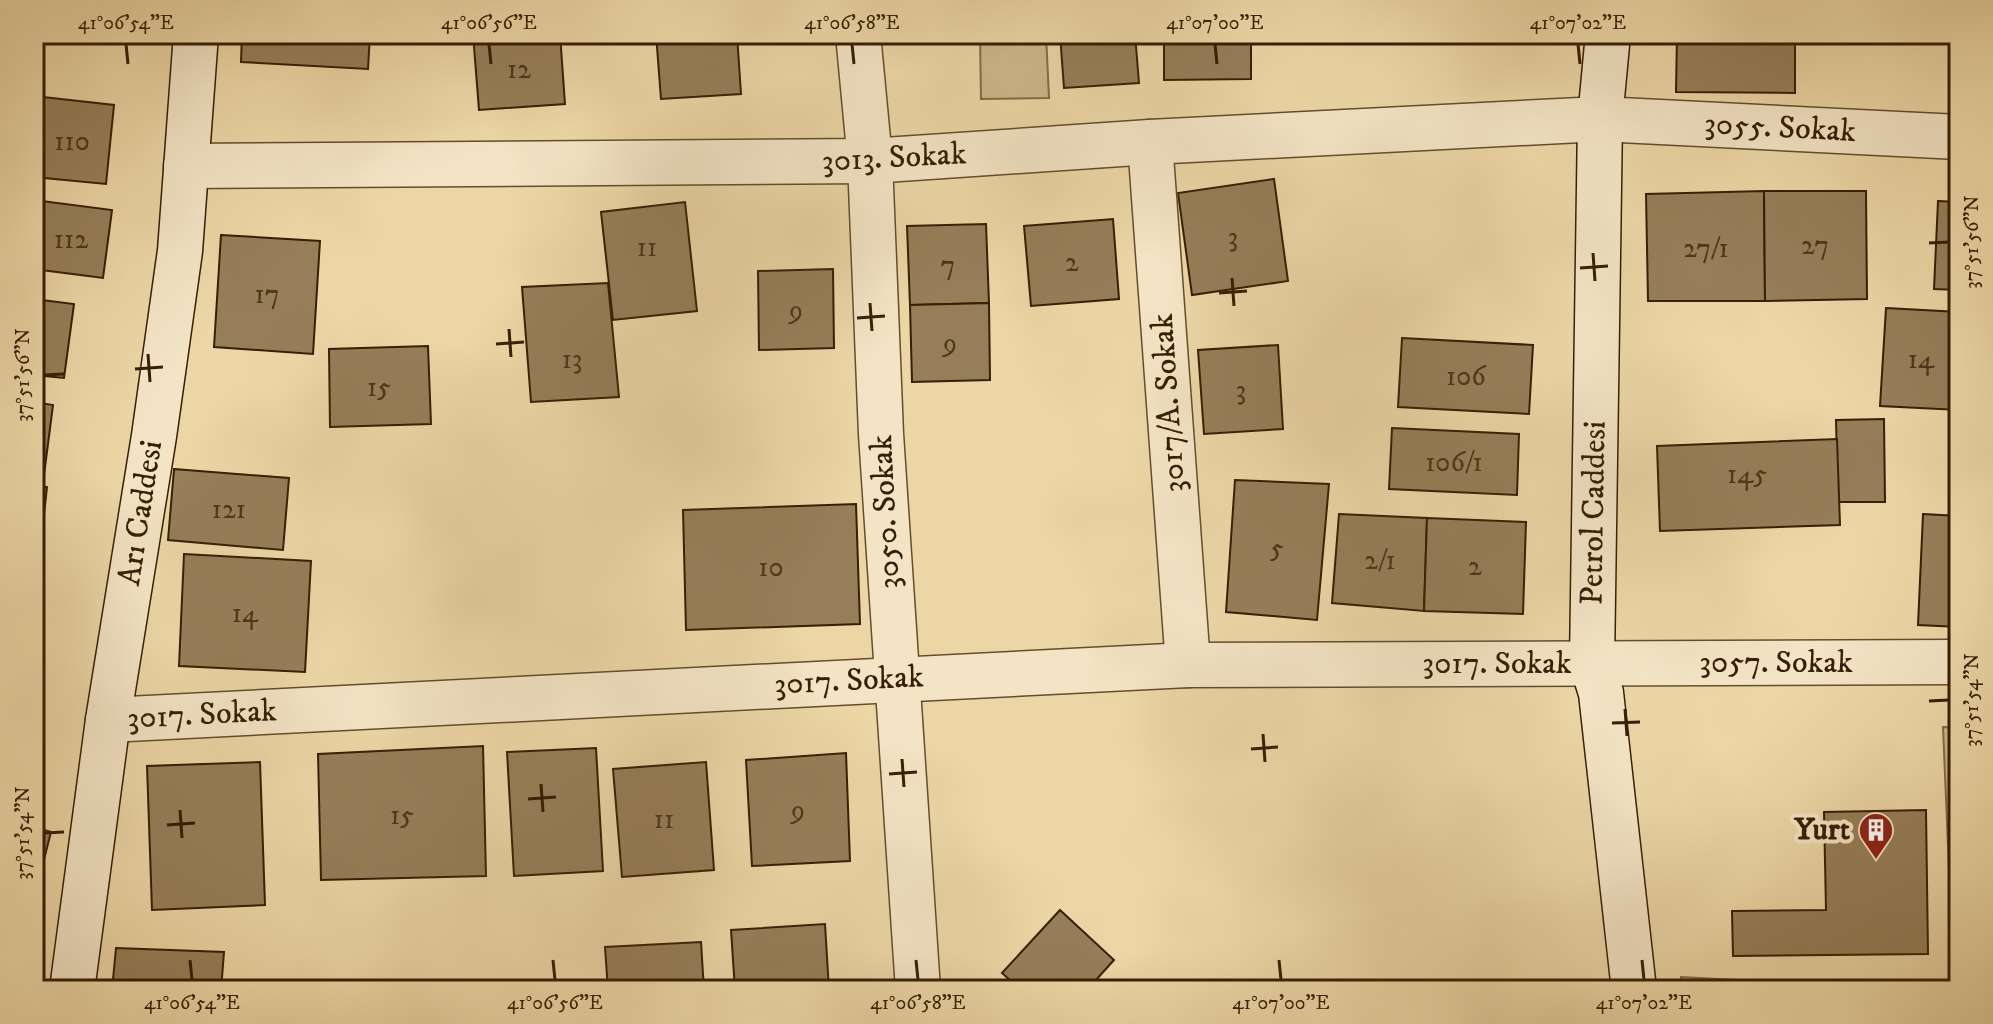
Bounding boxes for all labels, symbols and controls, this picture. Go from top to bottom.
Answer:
text: 41°06'54"E [78,11,174,36]
text: 41°06'56"E [441,11,537,36]
text: 41°06'58"E [804,11,900,36]
text: 41°07'00"E [1166,11,1264,36]
text: 41°07'02"E [1530,11,1626,36]
house number: 12 [507,52,531,87]
street label: 3055. Sokak [1703,104,1857,152]
house number: 110 [54,124,90,159]
street label: 3013. Sokak [821,134,967,182]
text: 37°51'56"N [1960,195,1985,289]
house number: 3 [1228,220,1238,255]
house number: 112 [54,222,88,257]
house number: 27 [1801,228,1829,263]
house number: 11 [637,230,657,265]
house number: 27/1 [1683,231,1729,266]
house number: 2 [1065,245,1079,280]
house number: 7 [941,248,955,283]
house number: 17 [254,277,280,312]
house number: 9 [787,293,803,328]
street label: 3017/A. Sokak [1143,312,1195,494]
house number: 9 [941,326,957,361]
text: 37°51'56"N [11,328,36,422]
house number: 13 [562,342,582,377]
house number: 14 [1908,342,1935,377]
house number: 106 [1446,359,1487,394]
house number: 15 [367,370,391,405]
house number: 3 [1236,373,1246,408]
street label: Petrol Caddesi [1572,420,1616,606]
street label: 3050. Sokak [862,434,910,590]
street label: Arı Caddesi [110,438,172,588]
house number: 106/1 [1425,445,1483,480]
house number: 145 [1727,457,1767,492]
house number: 121 [212,492,246,527]
house number: 5 [1270,531,1284,566]
house number: 2/1 [1364,543,1396,578]
house number: 2 [1468,549,1482,584]
house number: 10 [758,550,784,585]
house number: 14 [232,596,259,631]
street label: 3057. Sokak [1699,643,1853,683]
street label: 3017. Sokak [1422,644,1572,684]
text: 37°51'54"N [1960,653,1985,747]
street label: 3017. Sokak [773,657,925,705]
street label: 3017. Sokak [126,691,278,739]
text: 37°51'54"N [11,786,36,880]
house number: 9 [789,793,805,828]
house number: 15 [390,798,414,833]
house number: 11 [654,802,674,837]
place label: Yurt [1793,810,1851,850]
building icon: Yurt [1857,811,1895,861]
text: 41°06'54"E [144,991,240,1016]
text: 41°06'56"E [507,991,603,1016]
text: 41°06'58"E [870,991,966,1016]
text: 41°07'00"E [1232,991,1330,1016]
text: 41°07'02"E [1596,991,1692,1016]

